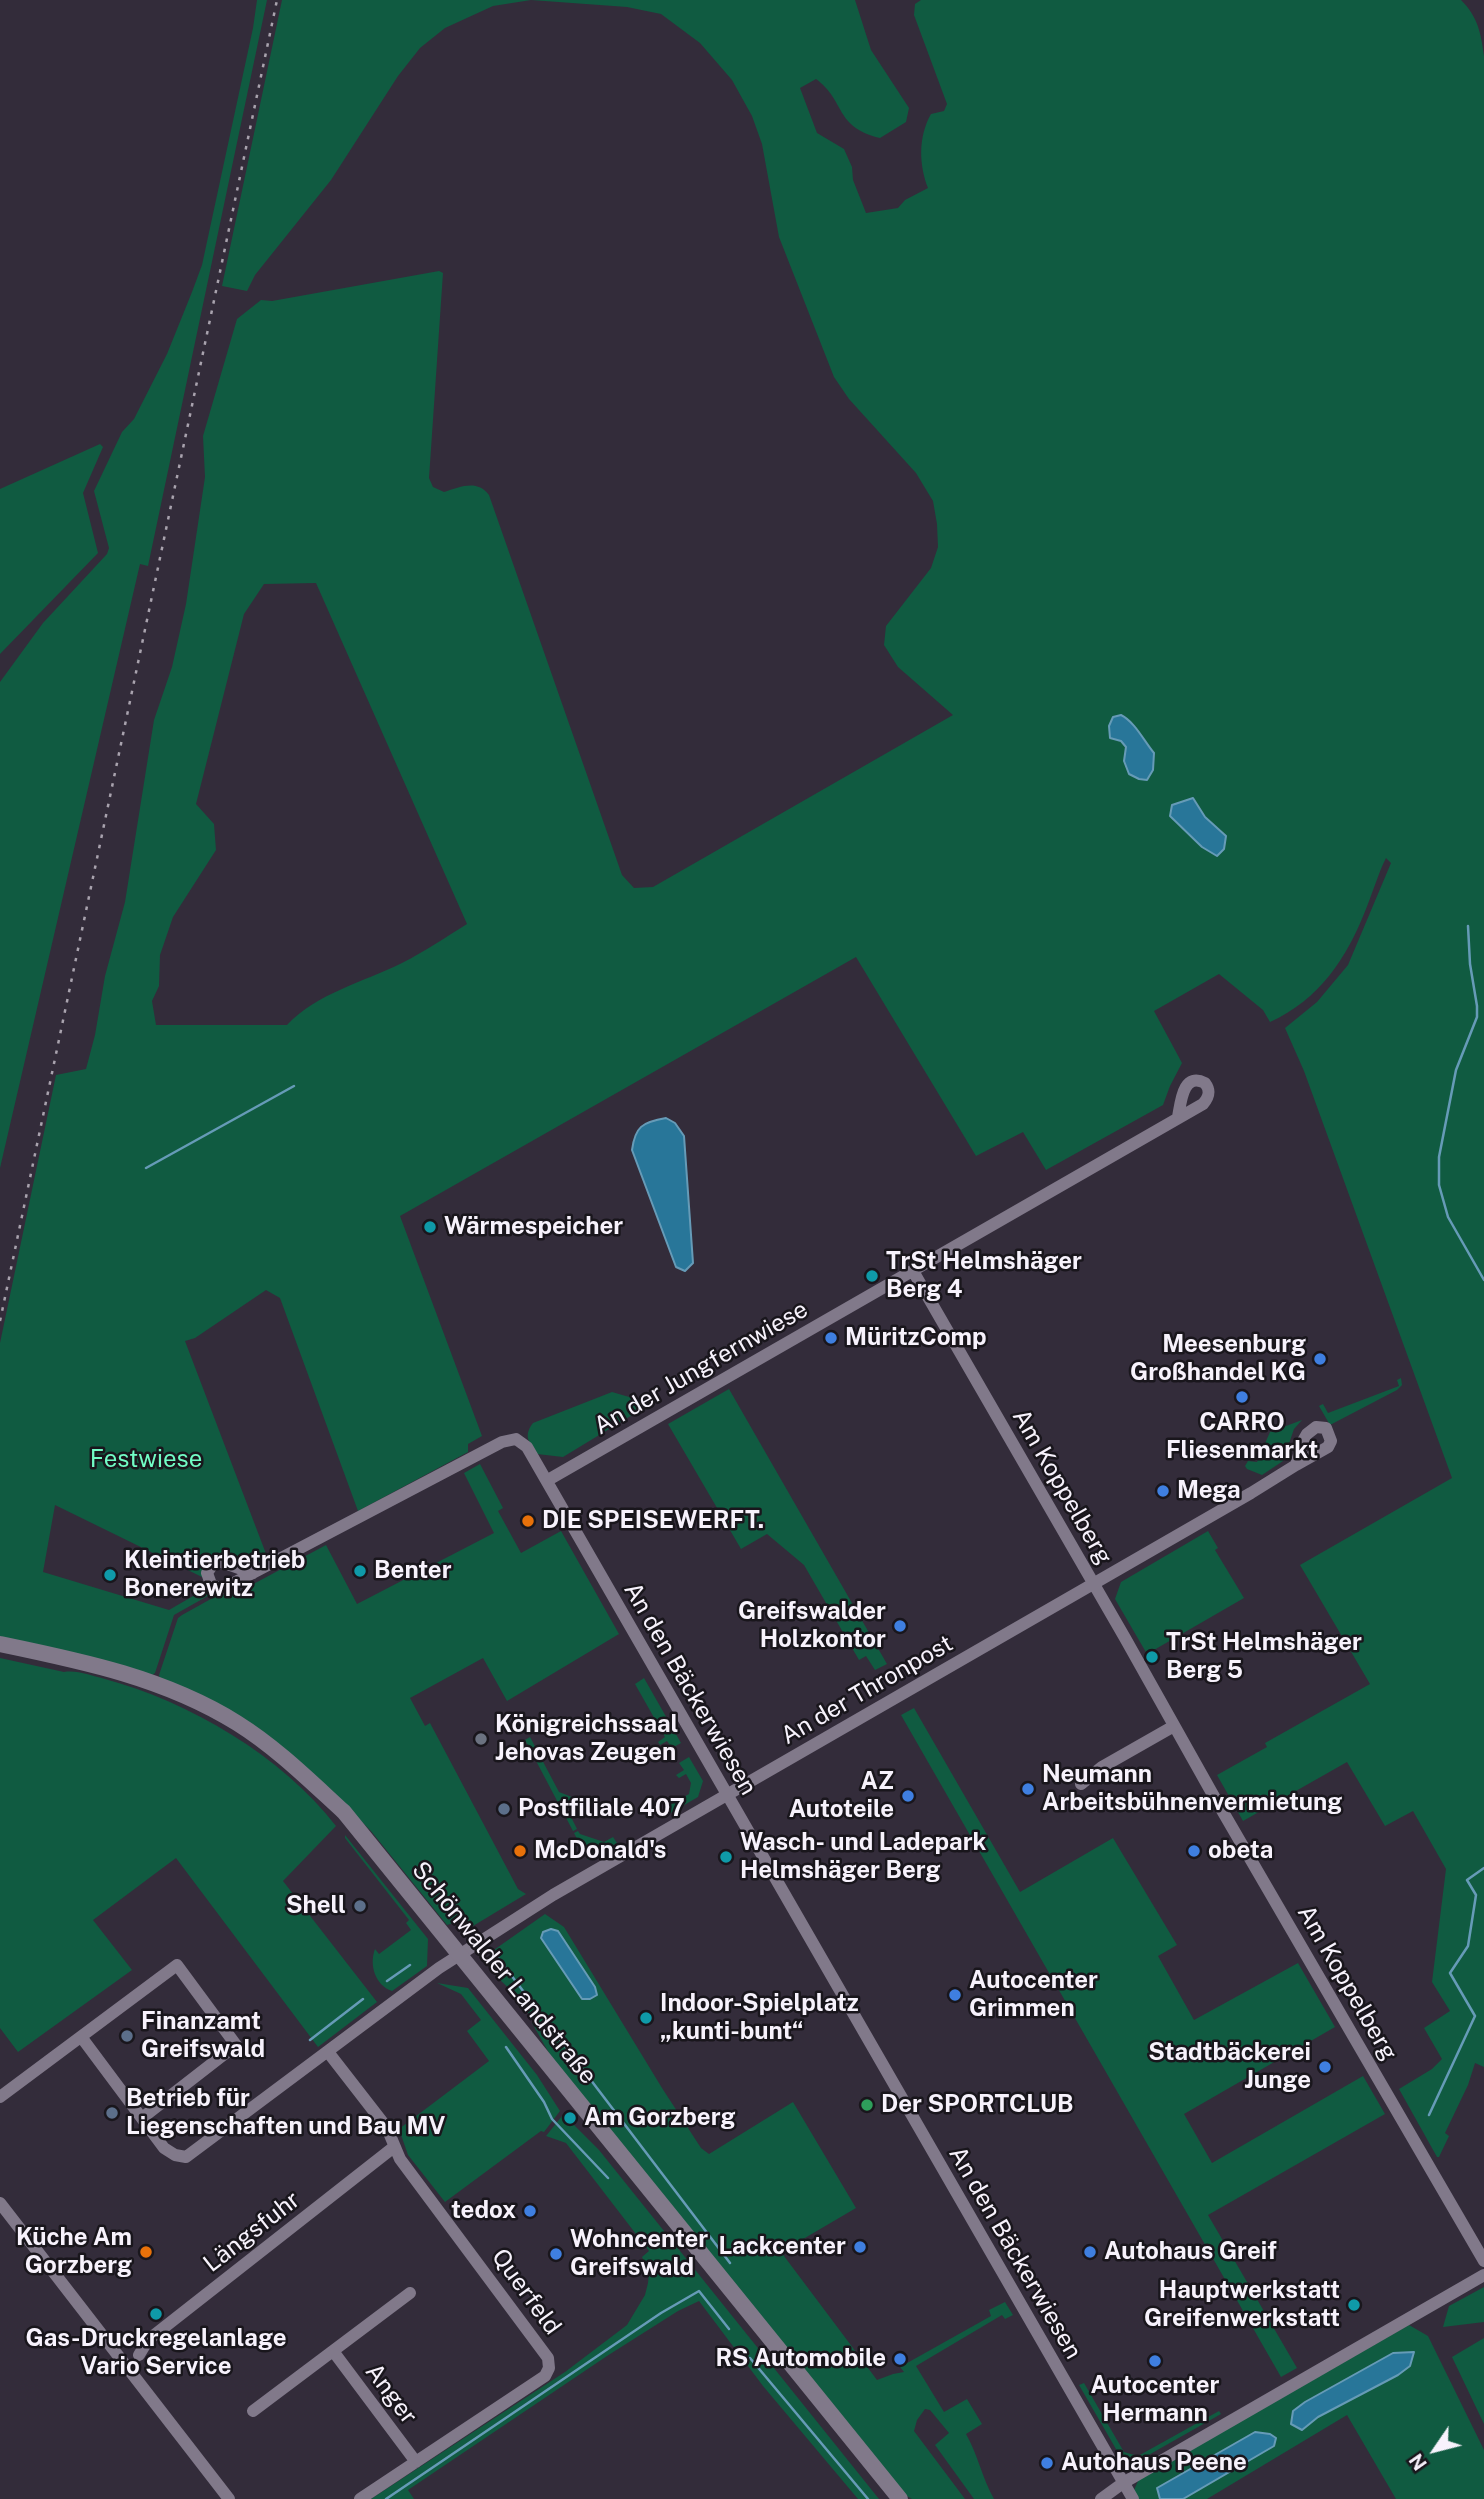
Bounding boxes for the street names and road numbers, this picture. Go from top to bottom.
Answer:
street label: An der Jungfernwiese [589,1295,813,1441]
street label: Am Koppelberg [1006,1404,1118,1570]
street label: An den Bäckerwiesen [617,1578,763,1800]
street label: An der Thronpost [776,1629,958,1751]
street label: Schönwalder Landstraße [406,1856,602,2090]
street label: Am Koppelberg [1291,1900,1403,2066]
street label: An den Bäckerwiesen [942,2142,1088,2364]
street label: Längsfuhr [198,2186,306,2278]
street label: Querfeld [485,2243,567,2341]
street label: Anger [359,2358,423,2430]

